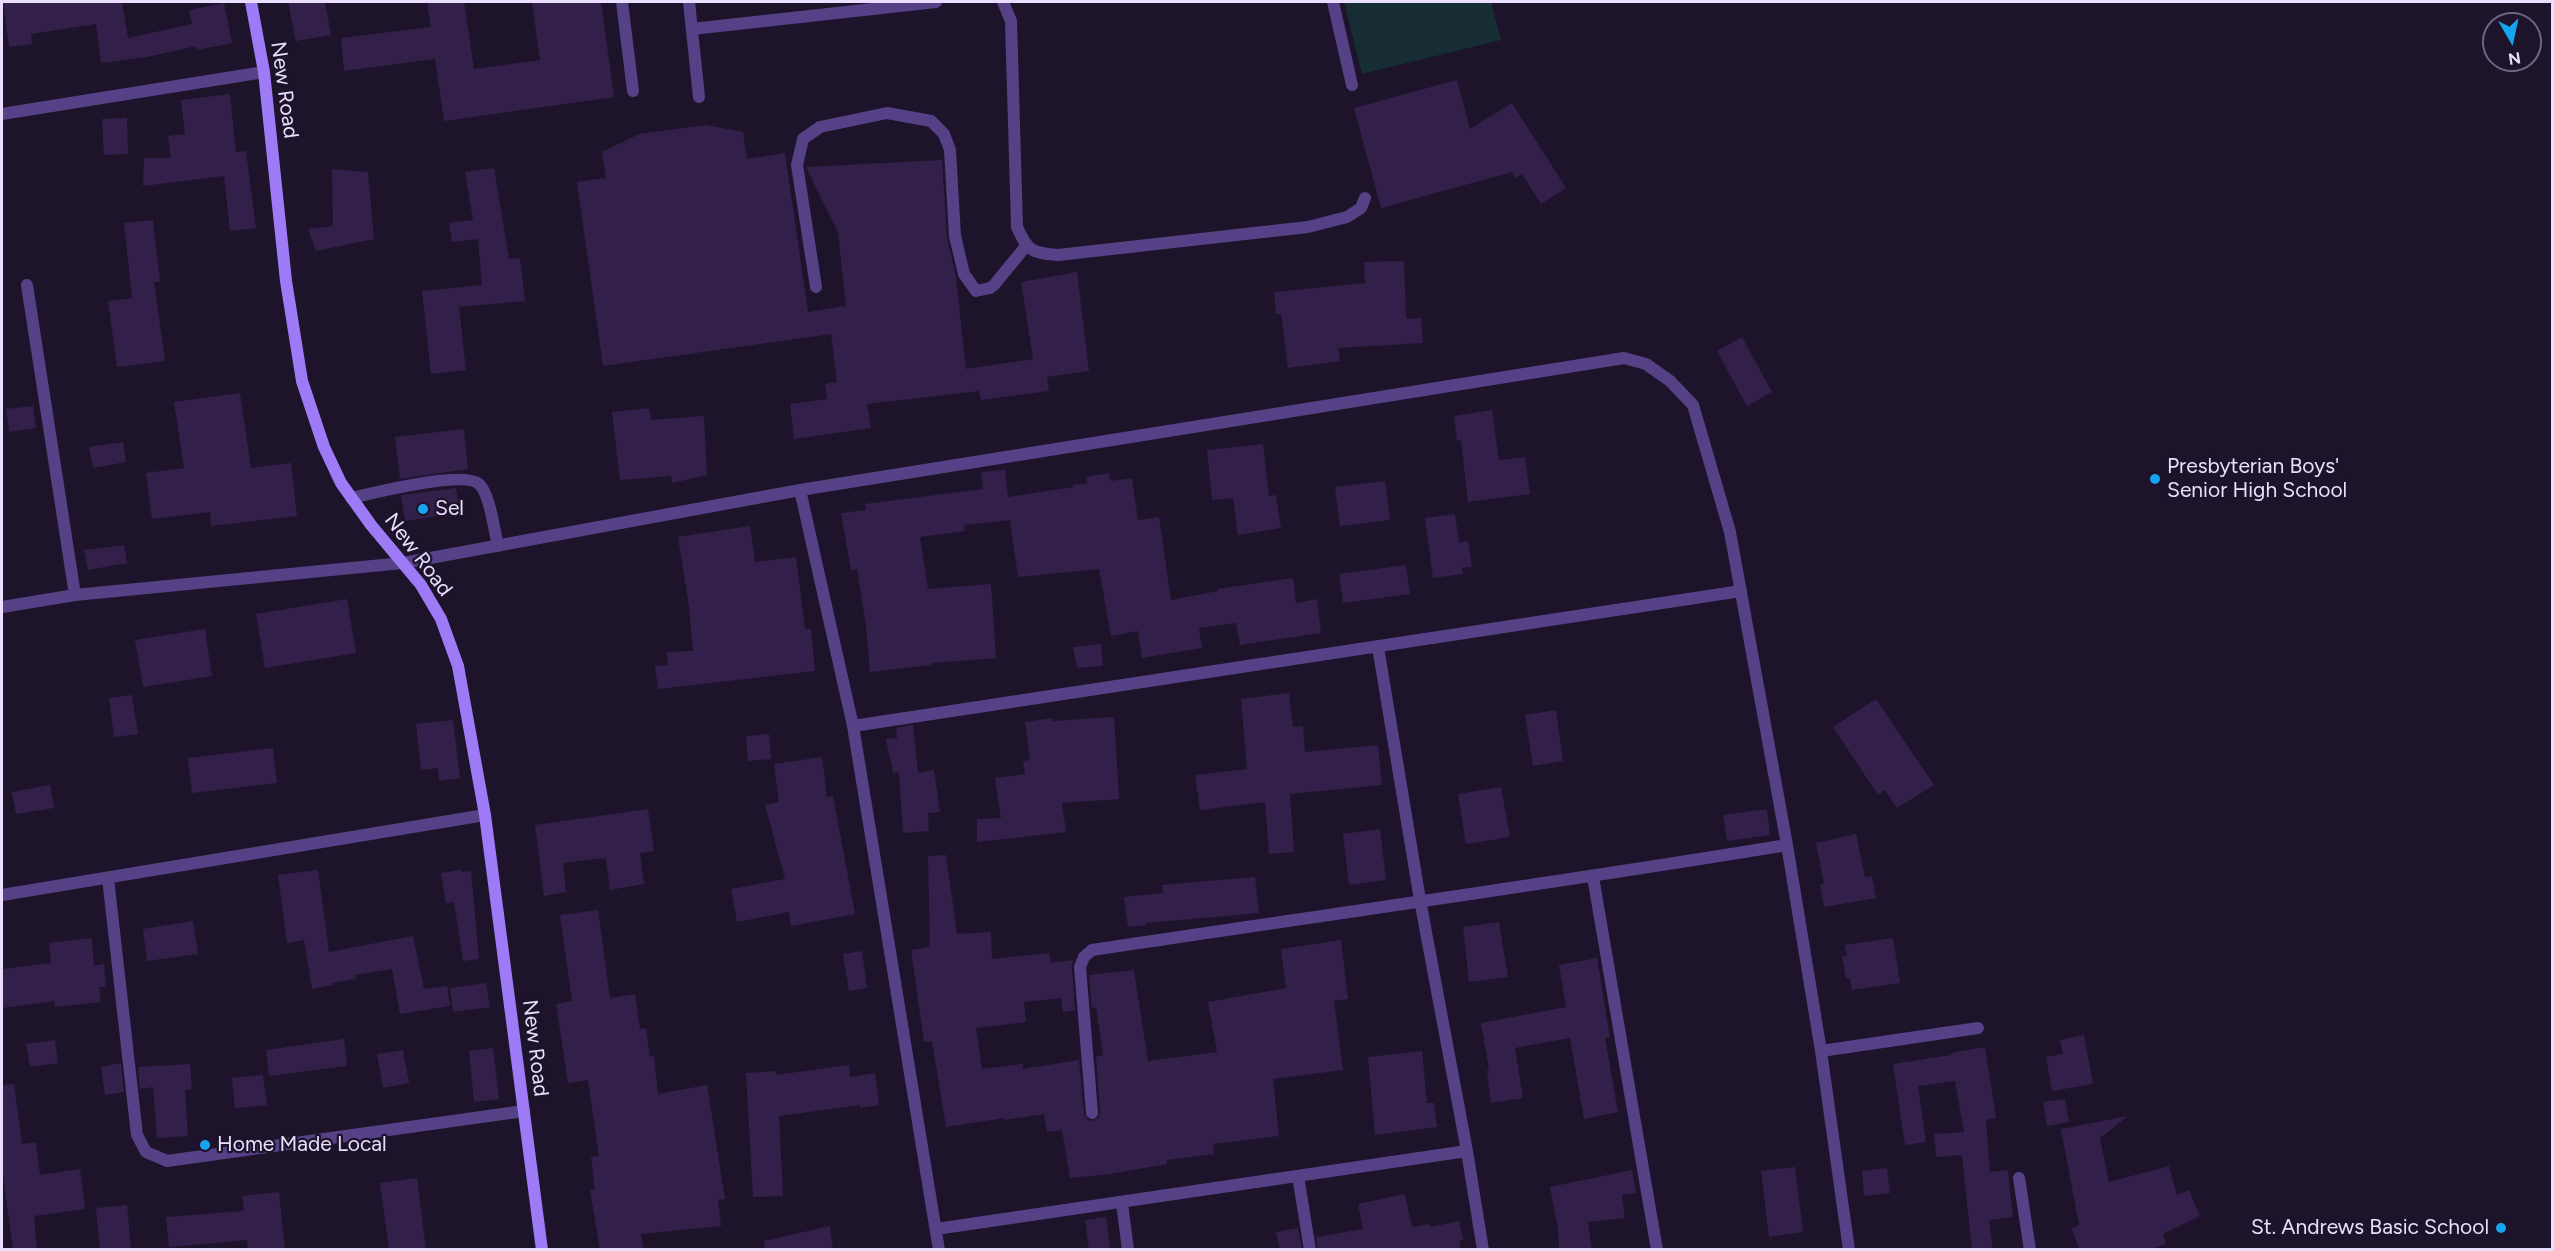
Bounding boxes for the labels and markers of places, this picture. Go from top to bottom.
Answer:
place label: Presbyterian Boys' Senior High School [2167,454,2347,504]
marker: Presbyterian Boys' Senior High School [2148,472,2162,486]
place label: Sel [435,496,464,522]
marker: Sel [416,502,430,516]
place label: Home Made Local [217,1132,387,1158]
marker: Home Made Local [198,1138,212,1152]
place label: St. Andrews Basic School [2251,1215,2489,1241]
marker: St. Andrews Basic School [2494,1221,2508,1235]

